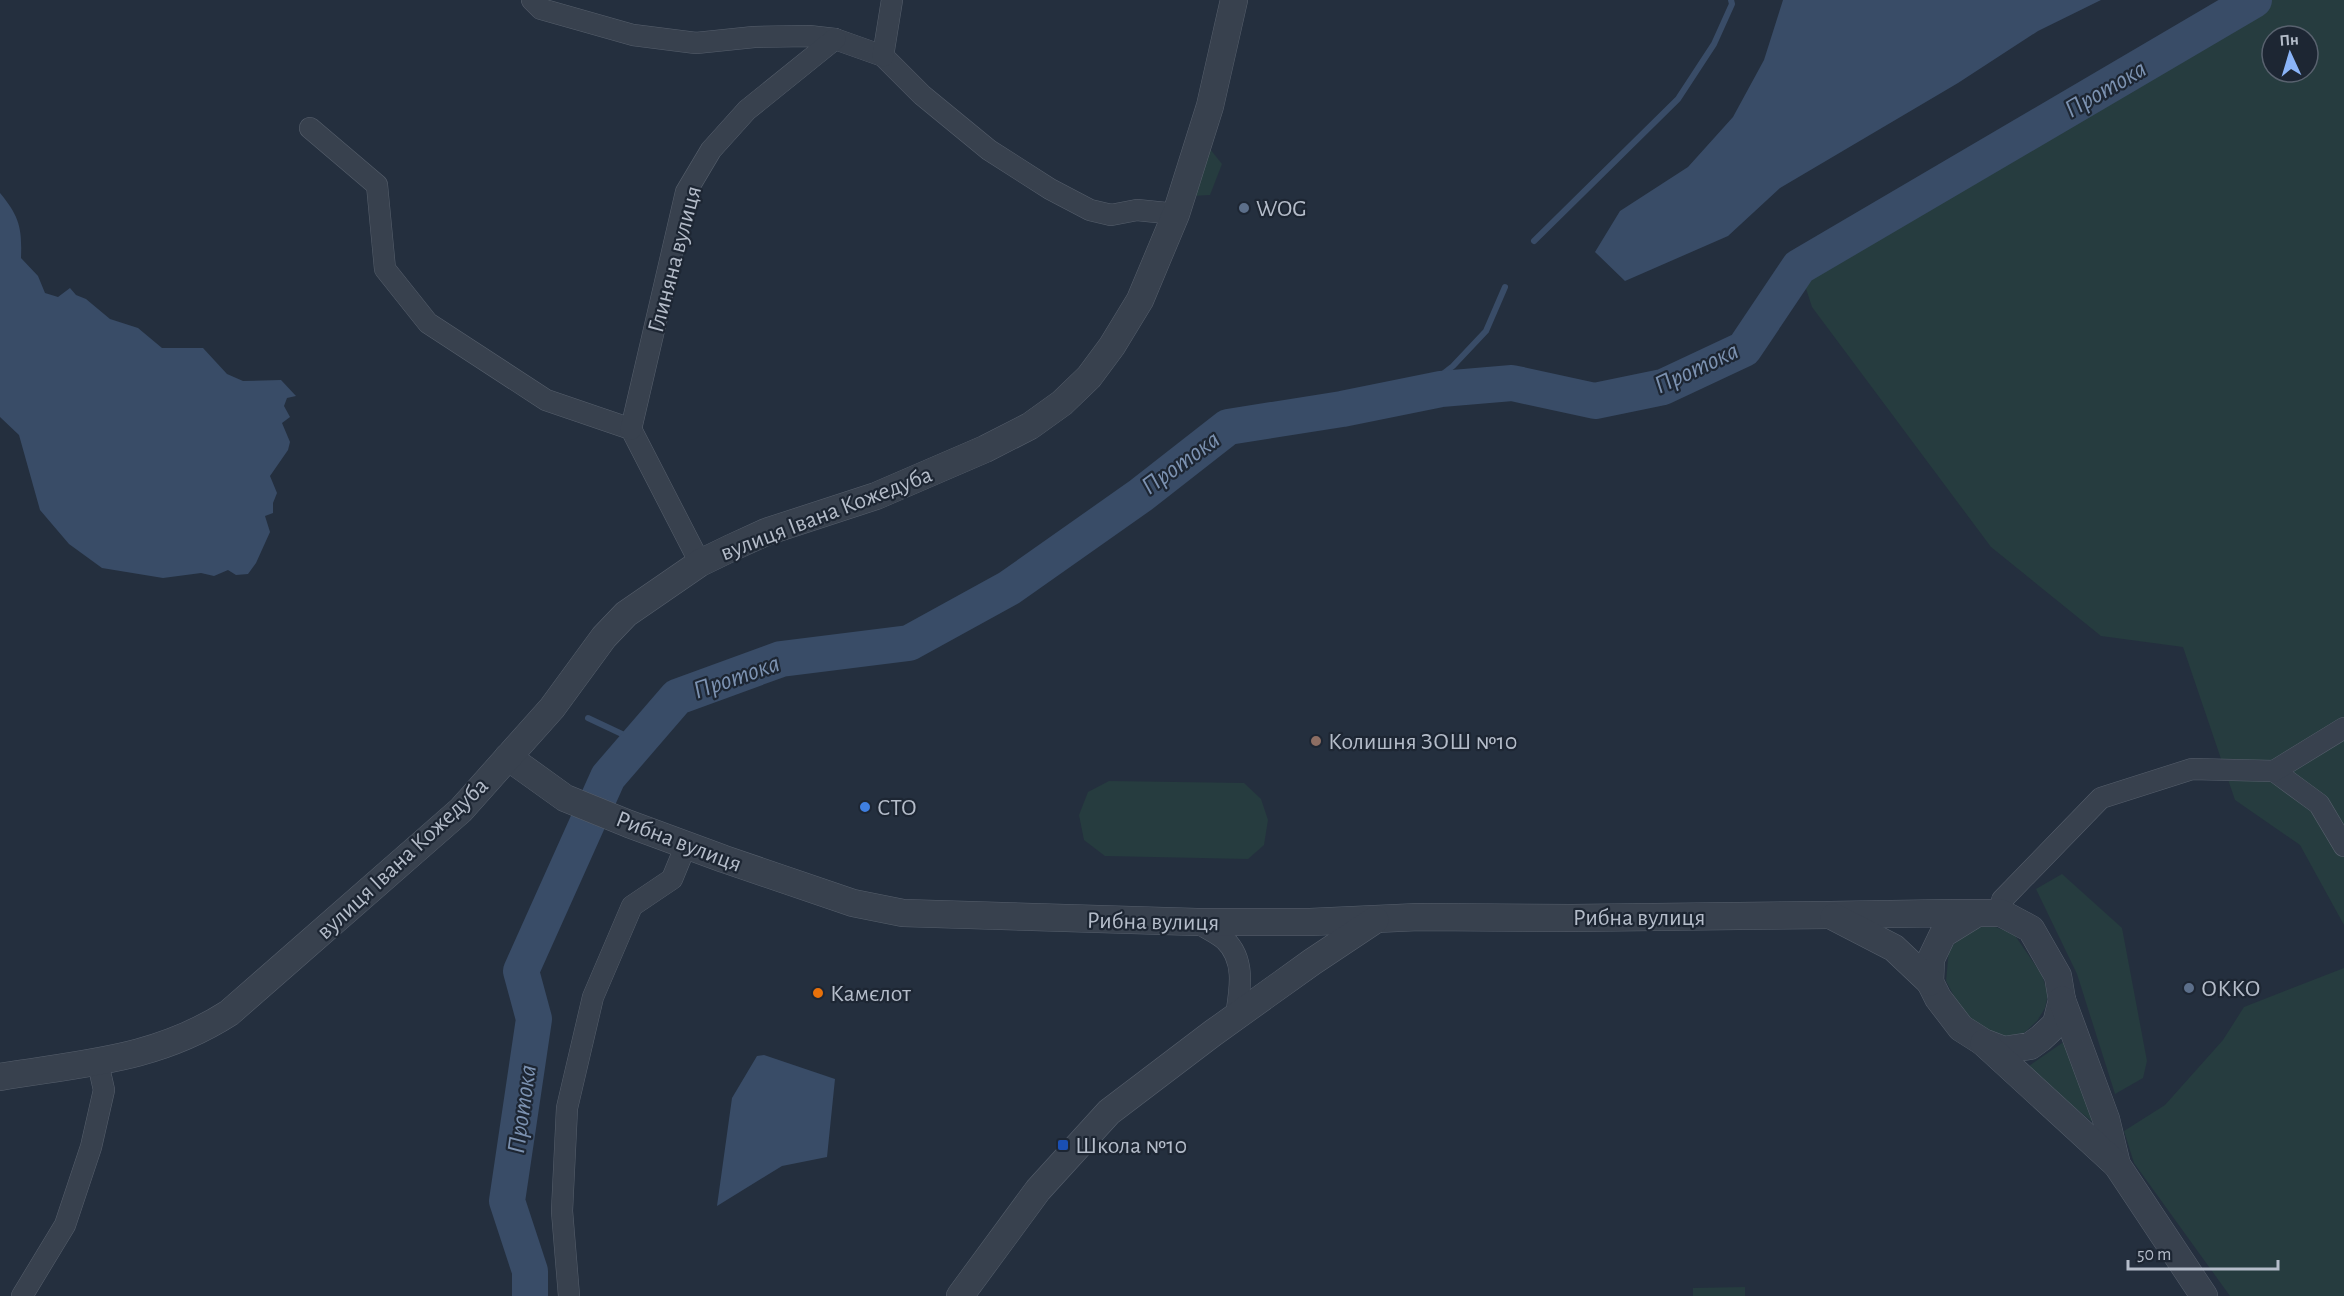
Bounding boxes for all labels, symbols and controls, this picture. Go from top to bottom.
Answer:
north arrow [2260,24,2320,84]
text: Пн [2279,31,2299,49]
water label: Протока [2060,55,2151,122]
street label: Глиняна вулиця [644,183,706,335]
place label: WOG [1256,197,1307,221]
marker: WOG [1237,201,1251,215]
water label: Протока [1650,337,1742,399]
water label: Протока [1137,426,1224,500]
street label: вулиця Івана Кожедуба [717,462,935,565]
water label: Протока [690,650,783,704]
place label: Колишня ЗОШ №10 [1328,730,1517,754]
marker: Колишня ЗОШ №10 [1309,734,1323,748]
street label: вулиця Івана Кожедуба [312,773,493,944]
place label: СТО [877,796,917,820]
marker: СТО [858,800,872,814]
street label: Рибна вулиця [612,807,745,877]
street label: Рибна вулиця [1573,906,1705,930]
street label: Рибна вулиця [1086,909,1220,935]
place label: ОККО [2201,977,2261,1001]
marker: ОККО [2182,981,2196,995]
place label: Камєлот [830,982,911,1006]
marker: Камєлот [811,986,825,1000]
water label: Протока [503,1063,541,1155]
place label: Школа №10 [1075,1134,1187,1158]
marker: Школа №10 [1056,1138,1070,1152]
scale bar [2128,1233,2278,1271]
text: 50 m [2137,1246,2171,1264]

